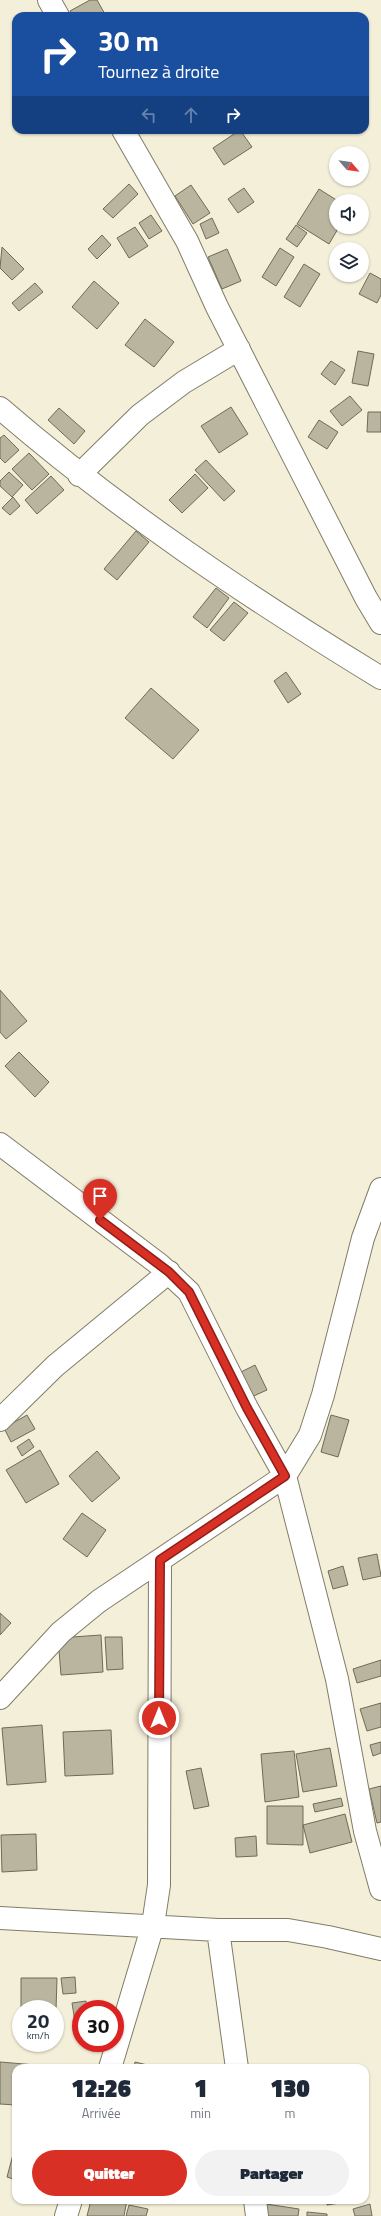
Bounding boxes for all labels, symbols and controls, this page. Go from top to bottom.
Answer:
text: 30 m [98,19,159,62]
icon: right [32,28,84,80]
text: Tournez à droite [98,58,219,85]
icon: left [138,104,160,126]
icon: ahead [180,104,202,126]
icon: right [222,104,244,126]
north arrow [329,146,369,186]
map controls [329,146,369,282]
button: sound [329,194,369,234]
button: layers [329,242,369,282]
pin [83,1179,117,1220]
icon: arrive [89,1185,111,1207]
position arrow [138,1697,180,1739]
speed limit sign: 30 [72,2000,124,2052]
text: 20 [27,2005,49,2036]
text: km/h [27,2028,49,2043]
text: 12:26 [71,2070,131,2106]
text: 1 [194,2070,207,2106]
text: 130 [270,2070,310,2106]
text: Arrivée [82,2103,121,2123]
text: min [190,2103,211,2123]
text: m [284,2103,295,2123]
button: Quitter [32,2150,187,2196]
button: Partager [195,2150,349,2196]

